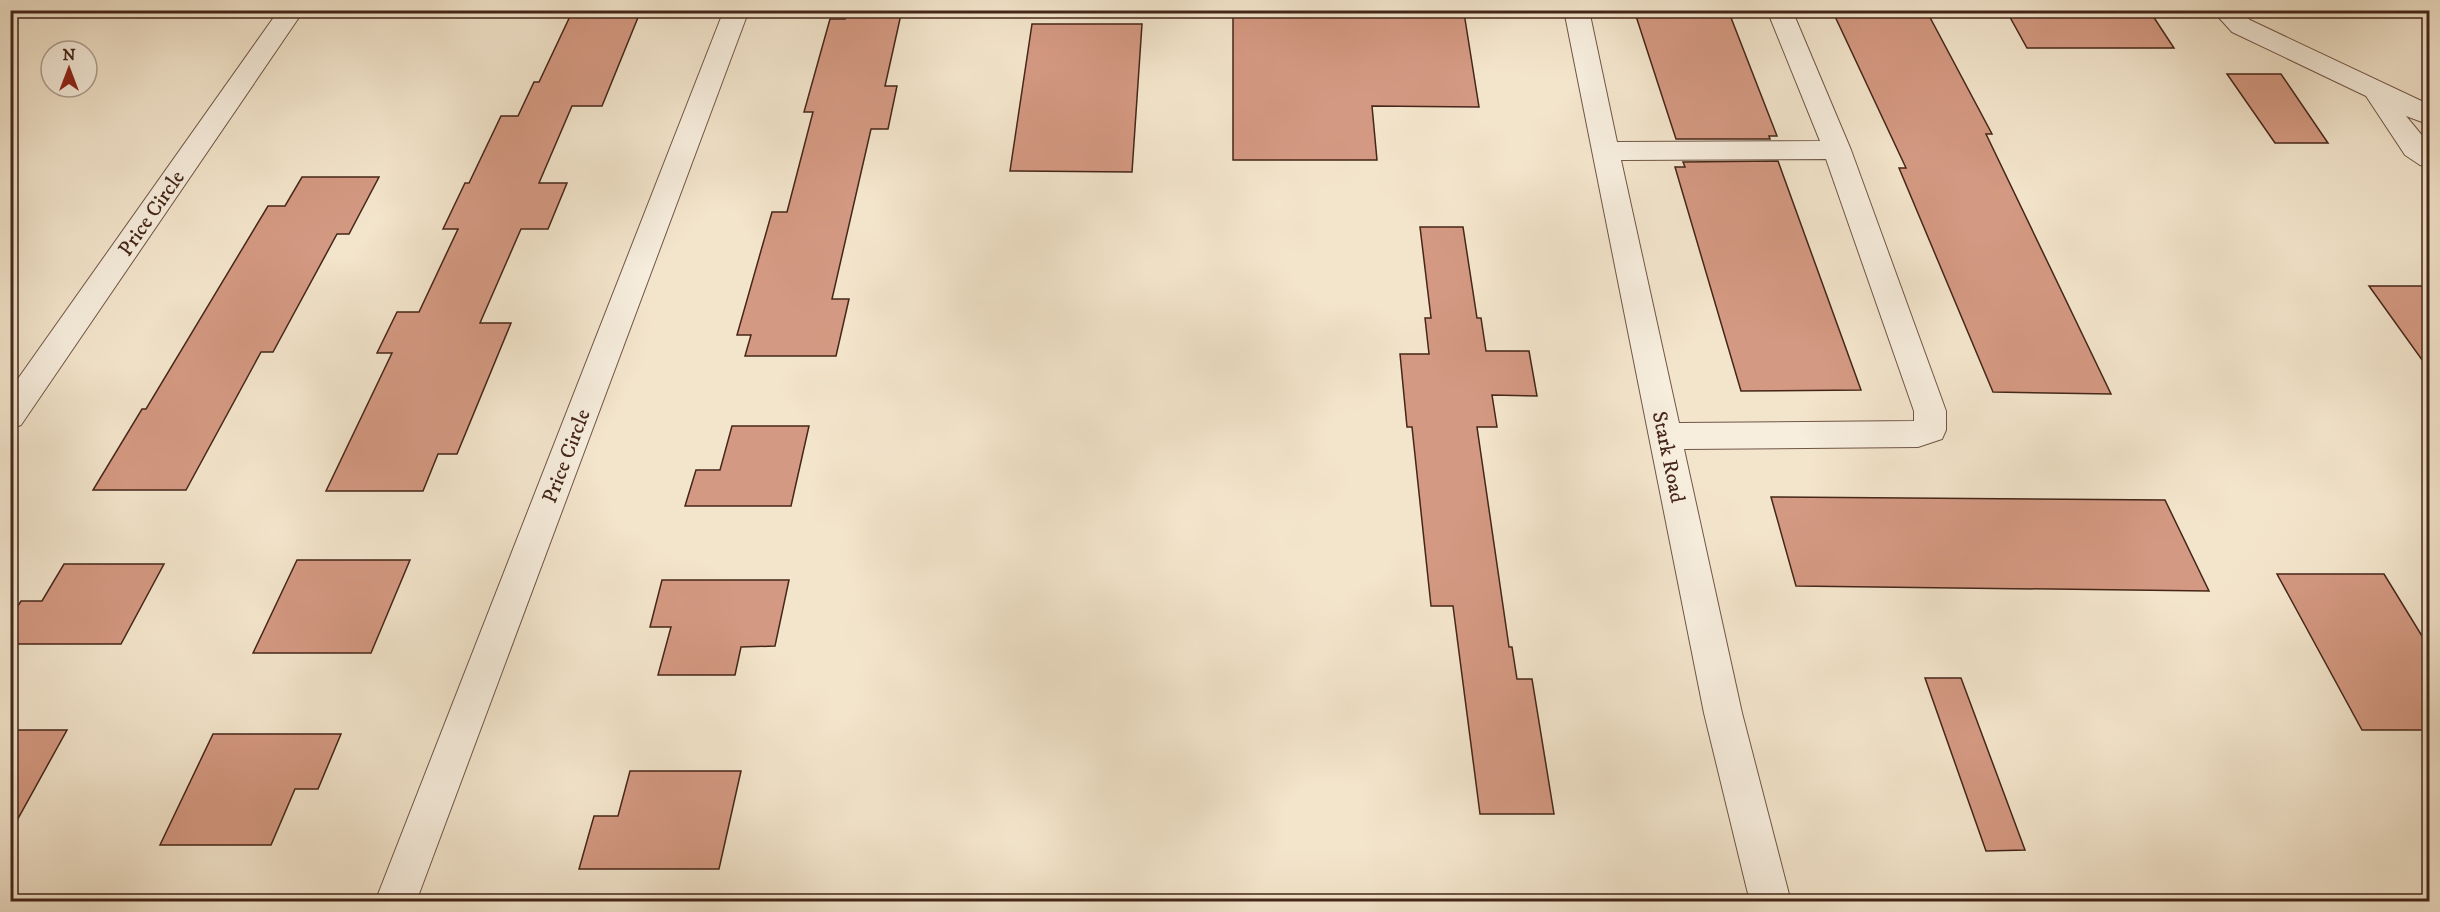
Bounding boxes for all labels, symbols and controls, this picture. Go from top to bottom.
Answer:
north arrow [39,39,99,99]
text: N [62,45,76,65]
street label: Price Circle [113,165,191,261]
street label: Price Circle [537,405,597,507]
street label: Stark Road [1646,409,1690,506]

